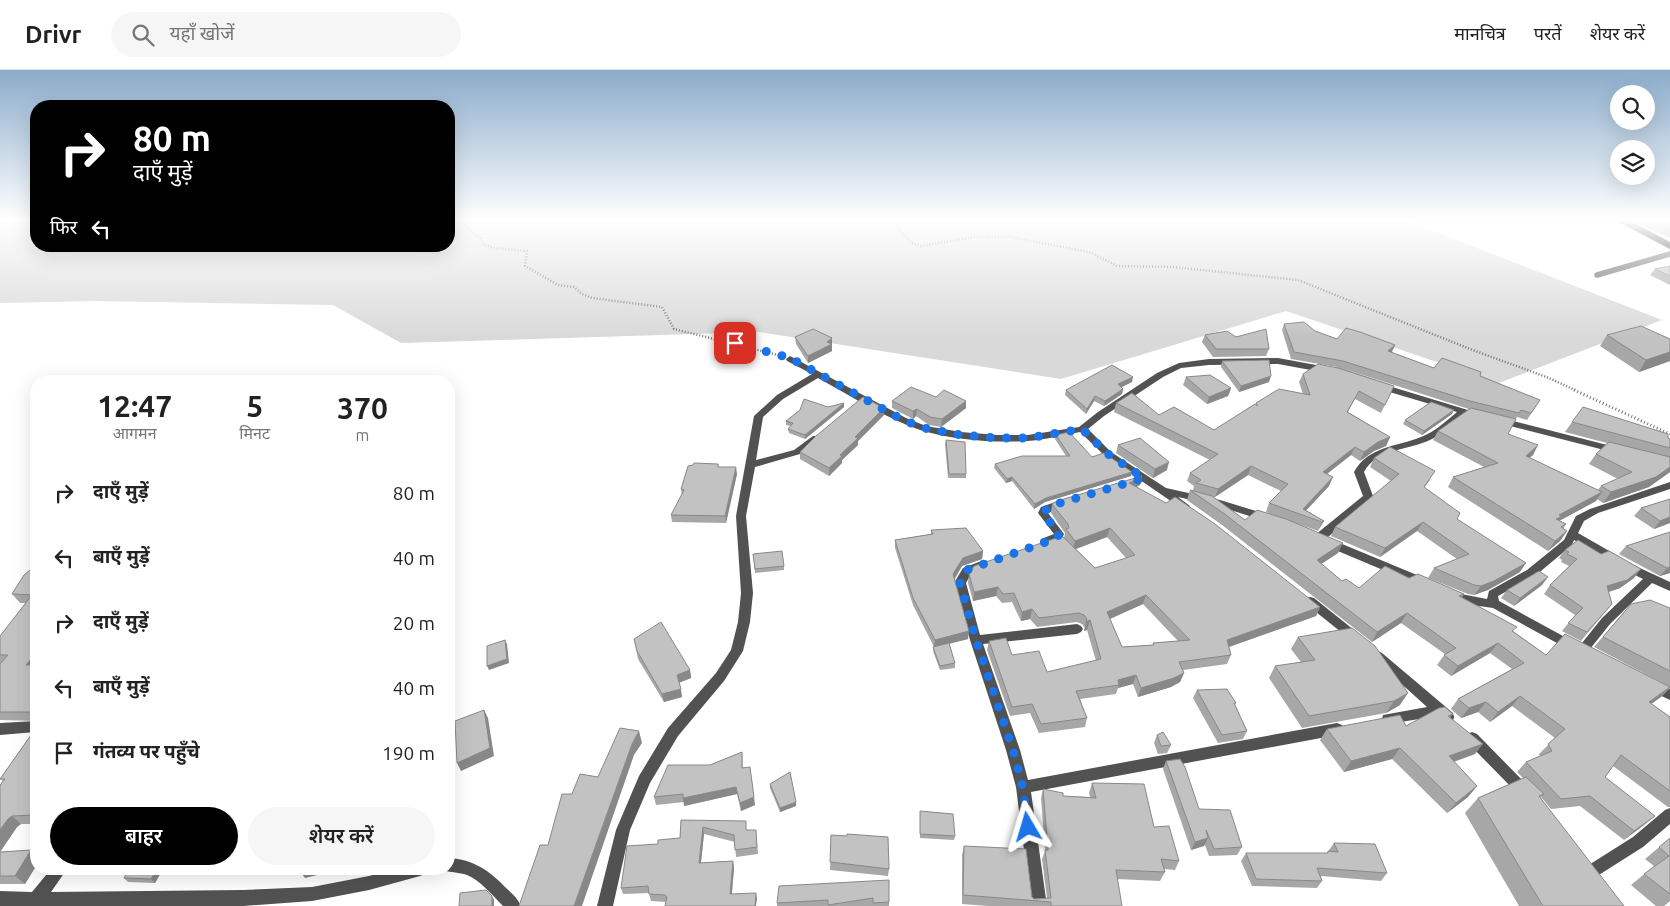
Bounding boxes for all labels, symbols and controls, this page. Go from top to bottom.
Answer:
search box [111,12,461,57]
text: Drivr [25,21,81,48]
icon: search [129,21,157,49]
text: यहाँ खोजें [169,22,234,44]
text: मानचित्र [1454,23,1506,43]
text: परतें [1534,23,1562,43]
text: शेयर करें [1590,23,1645,43]
map controls [1610,85,1655,185]
button: search [1610,85,1655,130]
text: 80 m [133,118,211,158]
icon: right [50,120,115,185]
button: layers [1610,140,1655,185]
text: दाएँ मुड़ें [133,159,193,184]
icon: left [87,215,115,243]
text: फिर [50,216,77,238]
pin [714,322,756,364]
icon: arrive [721,329,749,357]
text: 12:47 [97,389,172,423]
text: 5 [246,389,263,423]
text: 370 [337,391,388,425]
text: आगमन [113,424,157,442]
text: मिनट [239,424,270,442]
text: m [356,426,369,444]
icon: right [50,479,78,507]
text: दाएँ मुड़ें [93,480,149,502]
text: 80 m [393,482,435,504]
icon: left [50,544,78,572]
text: बाएँ मुड़ें [93,545,150,567]
text: 40 m [393,547,435,569]
icon: right [50,609,78,637]
text: दाएँ मुड़ें [93,610,149,632]
text: 20 m [393,612,435,634]
icon: left [50,674,78,702]
text: बाएँ मुड़ें [93,675,150,697]
text: 40 m [393,677,435,699]
icon: arrive [50,739,78,767]
text: गंतव्य पर पहुँचे [93,740,200,762]
text: 190 m [382,742,435,764]
position arrow [1001,800,1053,852]
button: बाहर [50,807,238,865]
button: शेयर करें [248,807,435,865]

